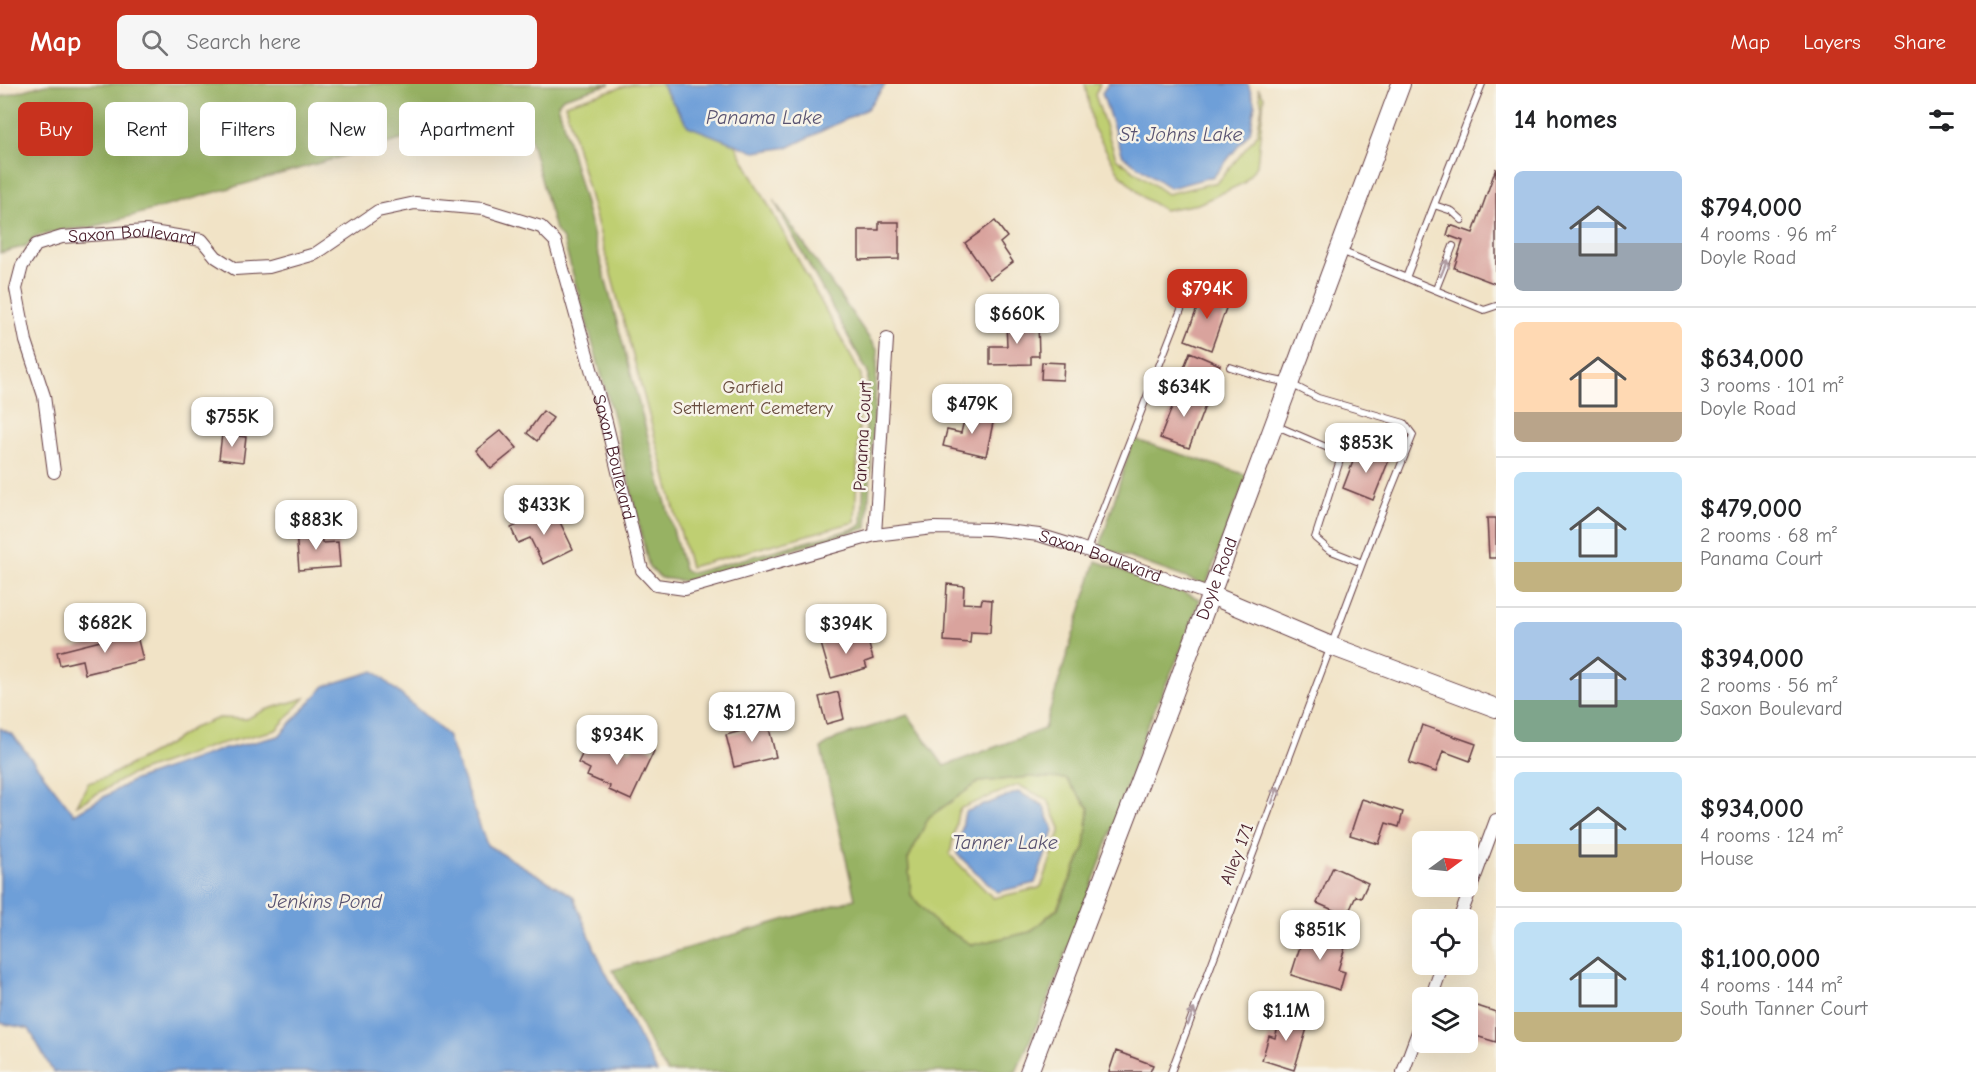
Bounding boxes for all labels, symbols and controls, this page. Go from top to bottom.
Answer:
search box [117,15,537,69]
text: Map [30,26,81,58]
icon: search [138,26,171,59]
text: Search here [186,29,301,55]
text: Map [1731,30,1770,54]
text: Layers [1803,30,1861,54]
text: Share [1894,30,1946,54]
chip: Buy [18,102,93,156]
chip: Rent [105,102,188,156]
chip: Filters [200,102,296,156]
chip: New [308,102,387,156]
chip: Apartment [399,102,535,156]
icon: filters [1925,104,1958,137]
text: 14 homes [1514,105,1617,135]
water label: Panama Lake [706,106,822,129]
water label: St. Johns Lake [1119,123,1243,146]
text: $794,000 [1700,193,1802,223]
icon: home [1562,195,1634,267]
street label: Saxon Boulevard [67,220,197,249]
text: 4 rooms · 96 m² [1700,223,1837,246]
text: Doyle Road [1700,246,1796,269]
one-way arrow [1440,259,1451,278]
pin: $794K [1165,269,1249,320]
text: $794K [1181,277,1233,300]
pin: $660K [975,294,1059,345]
text: $660K [989,302,1045,325]
text: $634,000 [1700,344,1804,374]
icon: home [1562,346,1634,418]
pin: $634K [1142,367,1226,418]
text: 3 rooms · 101 m² [1700,374,1844,397]
text: $634K [1158,375,1211,398]
park label: Garfield Settlement Cemetery [673,377,834,419]
street label: Panama Court [850,380,876,492]
pin: $479K [930,384,1014,435]
street label: Saxon Boulevard [588,392,640,522]
text: $479K [946,392,998,415]
pin: $755K [190,397,274,448]
text: Doyle Road [1700,397,1796,420]
text: $755K [205,405,259,428]
pin: $853K [1324,423,1408,474]
text: $853K [1339,431,1393,454]
pin: $433K [502,485,586,536]
text: $433K [518,493,570,516]
text: $479,000 [1700,494,1802,524]
icon: home [1562,496,1634,568]
pin: $883K [274,500,358,551]
text: $883K [289,508,343,531]
text: 2 rooms · 68 m² [1700,524,1837,547]
street label: Saxon Boulevard [1036,525,1164,587]
street label: Doyle Road [1192,534,1242,623]
text: Panama Court [1700,547,1822,570]
pin: $682K [63,603,147,654]
pin: $394K [804,604,888,655]
text: $682K [78,611,132,634]
text: $394K [820,612,873,635]
text: $394,000 [1700,644,1804,674]
icon: home [1562,646,1634,718]
text: 2 rooms · 56 m² [1700,674,1838,697]
pin: $1.27M [703,692,801,743]
text: Saxon Boulevard [1700,697,1843,720]
text: $1.27M [723,700,781,723]
pin: $934K [575,715,659,766]
text: $934K [591,723,644,746]
one-way arrow [1270,787,1281,805]
text: $934,000 [1700,794,1804,824]
icon: home [1562,796,1634,868]
street label: Alley 171 [1216,820,1258,888]
text: 4 rooms · 124 m² [1700,824,1843,847]
water label: Tanner Lake [952,831,1058,854]
north arrow [1412,831,1478,897]
map controls [1412,831,1478,1053]
text: House [1700,847,1754,870]
water label: Jenkins Pond [267,890,383,913]
button: locate [1412,909,1478,975]
pin: $851K [1278,910,1362,961]
text: $851K [1294,918,1346,941]
text: $1,100,000 [1700,944,1820,974]
icon: home [1562,946,1634,1018]
text: 4 rooms · 144 m² [1700,974,1842,997]
button: layers [1412,987,1478,1053]
pin: $1.1M [1244,991,1328,1042]
text: South Tanner Court [1700,997,1867,1020]
text: $1.1M [1262,999,1310,1022]
one-way arrow [1186,1008,1197,1027]

